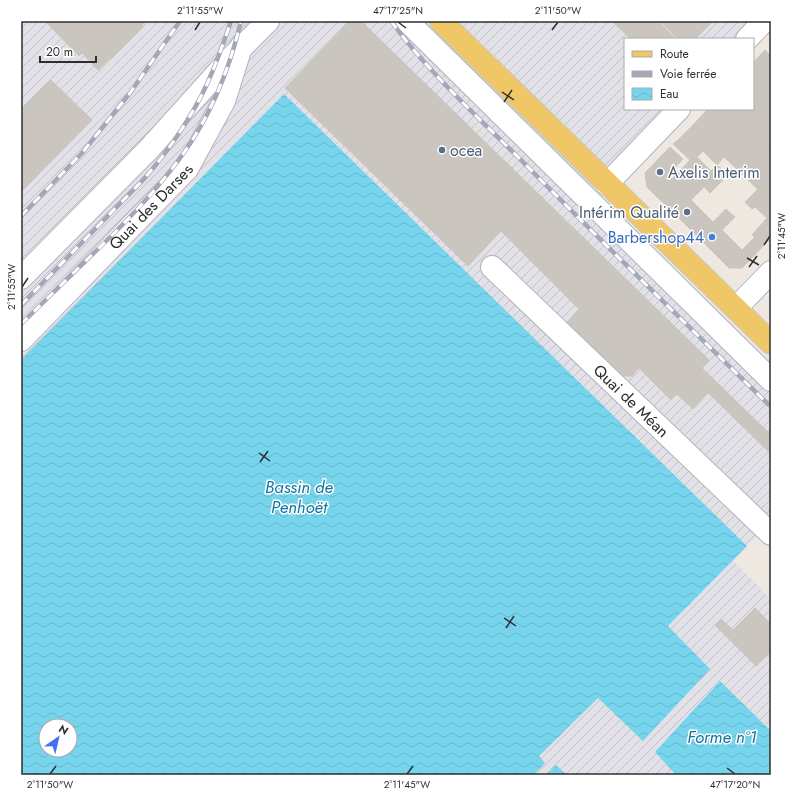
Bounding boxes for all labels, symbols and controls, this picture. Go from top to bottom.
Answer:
text: 2°11'55"W [177,3,223,18]
text: 47°17'25"N [373,3,423,18]
text: 2°11'50"W [535,3,581,18]
scale bar [40,38,96,64]
legend [624,38,754,110]
text: 20 m [46,43,73,61]
text: Route [660,45,689,63]
text: Voie ferrée [660,65,716,83]
text: Eau [660,85,679,103]
place label: ocea [450,139,482,162]
marker: ocea [437,145,447,155]
street label: Quai des Darses [104,161,199,255]
place label: Axelis Interim [668,161,760,184]
marker: Axelis Interim [655,167,665,177]
place label: Intérim Qualité [579,201,679,224]
marker: Intérim Qualité [682,207,692,217]
text: 2°11'45"W [774,213,789,259]
place label: Barbershop44 [608,226,704,249]
marker: Barbershop44 [707,232,717,242]
text: 2°11'55"W [4,264,19,310]
street label: Quai de Méan [588,359,674,443]
water label: Bassin de Penhoët [265,475,333,519]
north arrow [38,718,78,758]
text: N [55,721,72,739]
water label: Forme n°1 [687,725,757,749]
text: 2°11'50"W [27,777,73,792]
text: 2°11'45"W [384,777,430,792]
text: 47°17'20"N [710,777,760,792]

